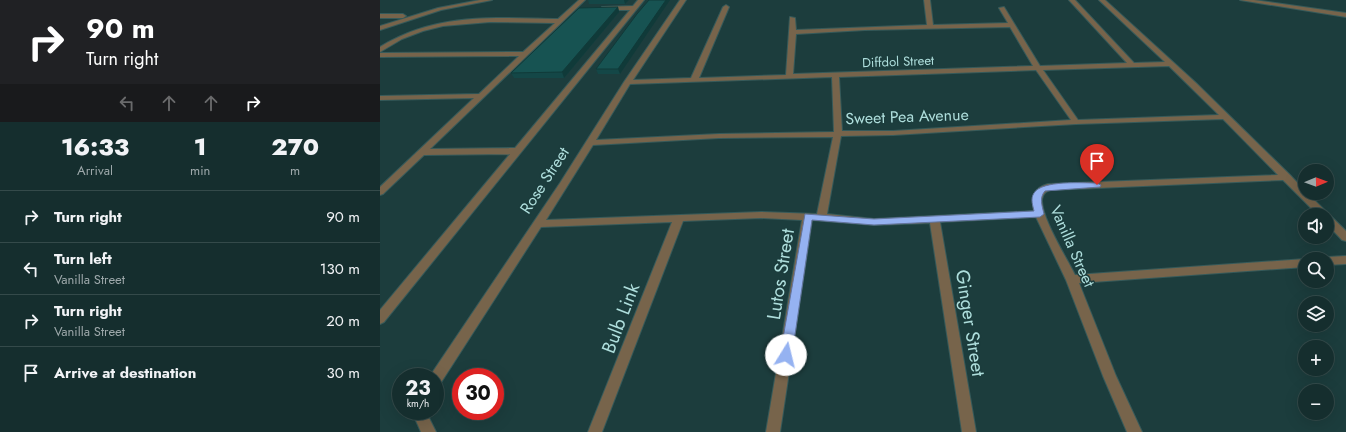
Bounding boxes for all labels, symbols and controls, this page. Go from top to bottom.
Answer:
text: 90 m [86,8,155,49]
icon: right [20,16,72,68]
text: Turn right [86,46,158,72]
street label: Diffdol Street [862,51,935,72]
icon: left [116,92,138,114]
icon: ahead [158,92,180,114]
icon: ahead [200,92,222,114]
icon: right [242,92,264,114]
street label: Sweet Pea Avenue [845,103,969,130]
text: 16:33 [61,129,129,164]
text: 1 [194,129,207,164]
text: 270 [271,129,319,164]
street label: Rose Street [514,142,575,218]
pin [1080,144,1114,185]
icon: arrive [1086,150,1108,172]
text: Arrival [77,161,113,180]
text: min [190,161,210,180]
text: m [290,161,300,180]
north arrow [1298,164,1334,200]
map controls [1298,164,1334,420]
street label: Vanilla Street [1044,202,1101,291]
icon: right [20,206,42,228]
text: Turn right [54,206,122,228]
text: 90 m [326,206,360,228]
button: sound [1298,208,1334,244]
street label: Lutos Street [760,226,801,322]
text: Turn left [54,248,112,270]
button: search [1298,252,1334,288]
icon: left [20,258,42,280]
text: 130 m [320,258,360,280]
street label: Ginger Street [949,268,992,379]
text: Vanilla Street [54,270,125,289]
street label: Bulb Link [595,279,646,357]
button: layers [1298,296,1334,332]
text: Turn right [54,300,122,322]
icon: right [20,310,42,332]
text: 20 m [326,310,360,332]
text: Vanilla Street [54,322,125,341]
position arrow [765,334,807,376]
button: + [1298,340,1334,376]
icon: arrive [20,362,42,384]
text: Arrive at destination [54,362,196,384]
text: 30 m [327,362,360,384]
speed limit sign: 30 [452,368,504,420]
text: 23 [405,374,431,403]
button: − [1298,384,1334,420]
text: km/h [407,396,429,411]

